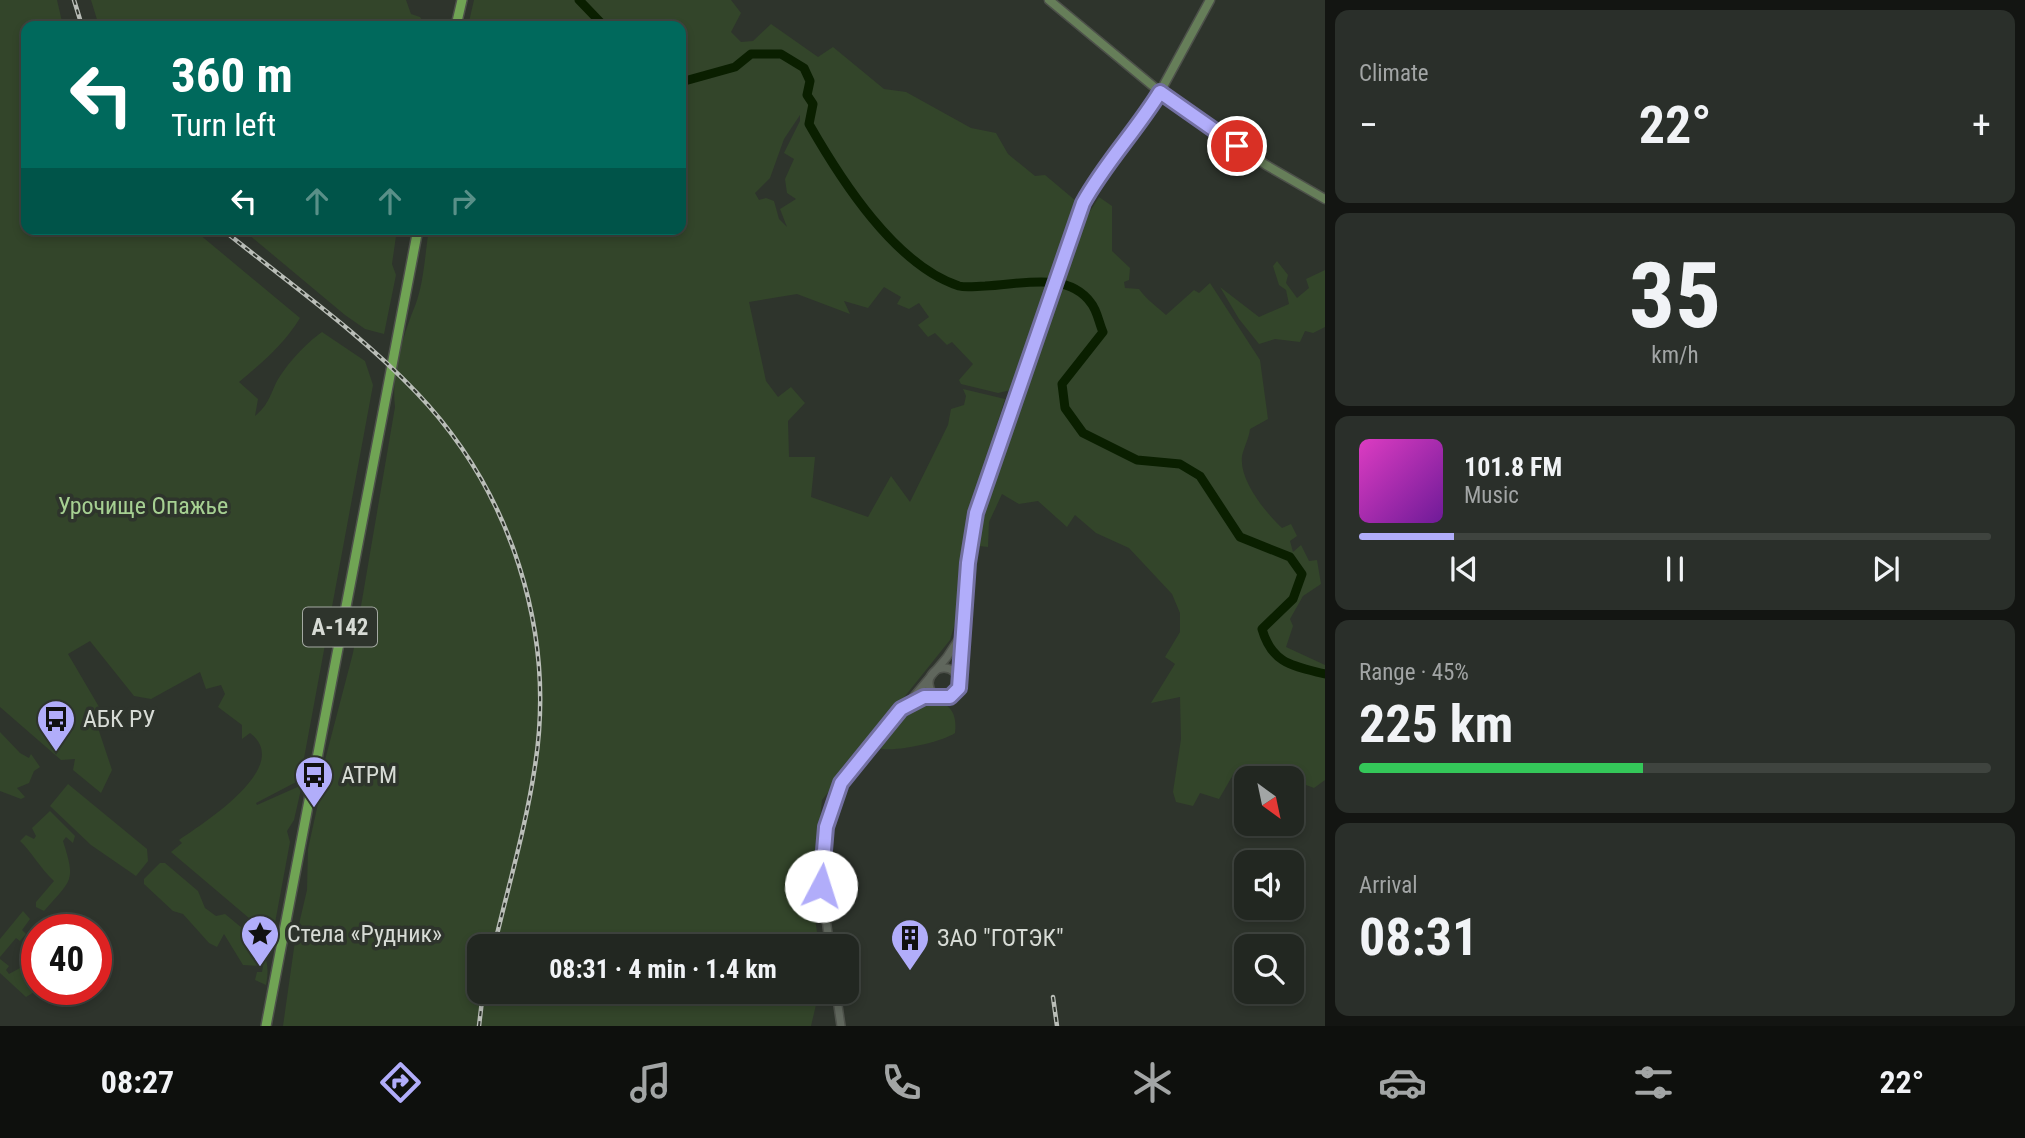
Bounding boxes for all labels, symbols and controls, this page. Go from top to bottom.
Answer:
text: 360 m [171,47,293,104]
icon: left [56,49,147,140]
text: Climate [1359,60,1429,87]
text: 22° [1639,95,1711,156]
text: − [1359,103,1378,147]
text: + [1972,103,1991,147]
text: Turn left [171,106,276,144]
pin [1207,116,1267,176]
icon: arrive [1218,127,1256,165]
icon: left [225,182,263,220]
icon: ahead [298,182,336,220]
icon: ahead [371,182,409,220]
icon: right [444,182,482,220]
text: 35 [1629,243,1721,349]
text: km/h [1651,342,1699,369]
text: 101.8 FM [1464,452,1562,482]
text: Music [1464,482,1519,509]
park label: Урочище Опажье [58,492,228,520]
icon: previous [1445,550,1483,588]
icon: pause [1656,550,1694,588]
icon: next [1867,550,1905,588]
road number: А-142 [303,608,377,646]
text: Range · 45% [1359,659,1469,686]
text: 225 km [1359,694,1513,755]
bus stop icon: АБК РУ [35,698,77,753]
place label: АБК РУ [83,705,155,733]
bus stop icon: АТРМ [293,754,335,809]
place label: АТРМ [341,761,397,789]
north arrow [1234,766,1304,836]
map controls [1234,766,1304,1004]
position arrow [784,849,858,923]
button: sound [1234,850,1304,920]
text: Arrival [1359,872,1418,899]
text: 08:31 [1359,907,1478,968]
place icon: Стела «Рудник» [239,913,281,968]
speed limit sign: 40 [21,914,112,1005]
building icon: ЗАО "ГОТЭК" [889,917,931,972]
place label: Стела «Рудник» [287,920,442,948]
place label: ЗАО "ГОТЭК" [937,924,1064,952]
button: search [1234,934,1304,1004]
text: 08:31 · 4 min · 1.4 km [549,954,777,984]
icon: directions [376,1058,425,1107]
icon: music [626,1058,675,1107]
icon: phone [877,1058,926,1107]
icon: climate [1128,1058,1177,1107]
icon: car [1378,1058,1427,1107]
icon: filters [1629,1058,1678,1107]
text: 08:27 [101,1063,174,1101]
text: 22° [1879,1063,1924,1101]

